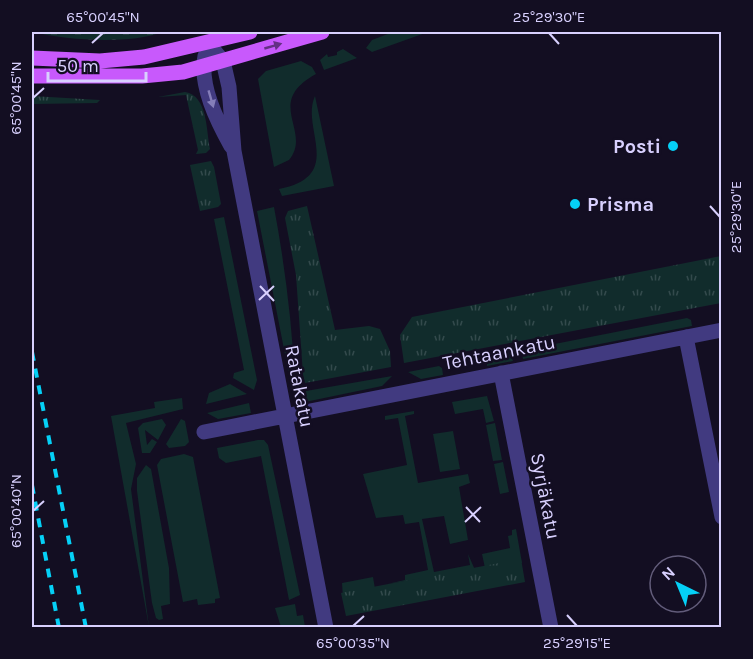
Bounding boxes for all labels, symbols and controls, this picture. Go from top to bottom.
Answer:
text: 65°00'45"N [66,8,140,26]
text: 25°29'30"E [513,8,585,26]
one-way arrow [264,41,282,50]
scale bar [48,45,146,83]
text: 50 m [57,55,99,77]
text: 65°00'45"N [7,61,25,135]
one-way arrow [207,90,216,108]
place label: Posti [613,135,661,158]
marker: Posti [666,139,680,153]
text: 25°29'30"E [727,181,745,253]
place label: Prisma [587,193,654,216]
marker: Prisma [568,197,582,211]
street label: Tehtaankatu [441,330,557,375]
street label: Ratakatu [280,343,319,429]
street label: Syrjäkatu [526,451,565,541]
text: 65°00'40"N [7,474,25,548]
north arrow [648,554,708,614]
text: N [657,563,679,584]
text: 65°00'35"N [316,634,390,652]
text: 25°29'15"E [543,634,611,652]

